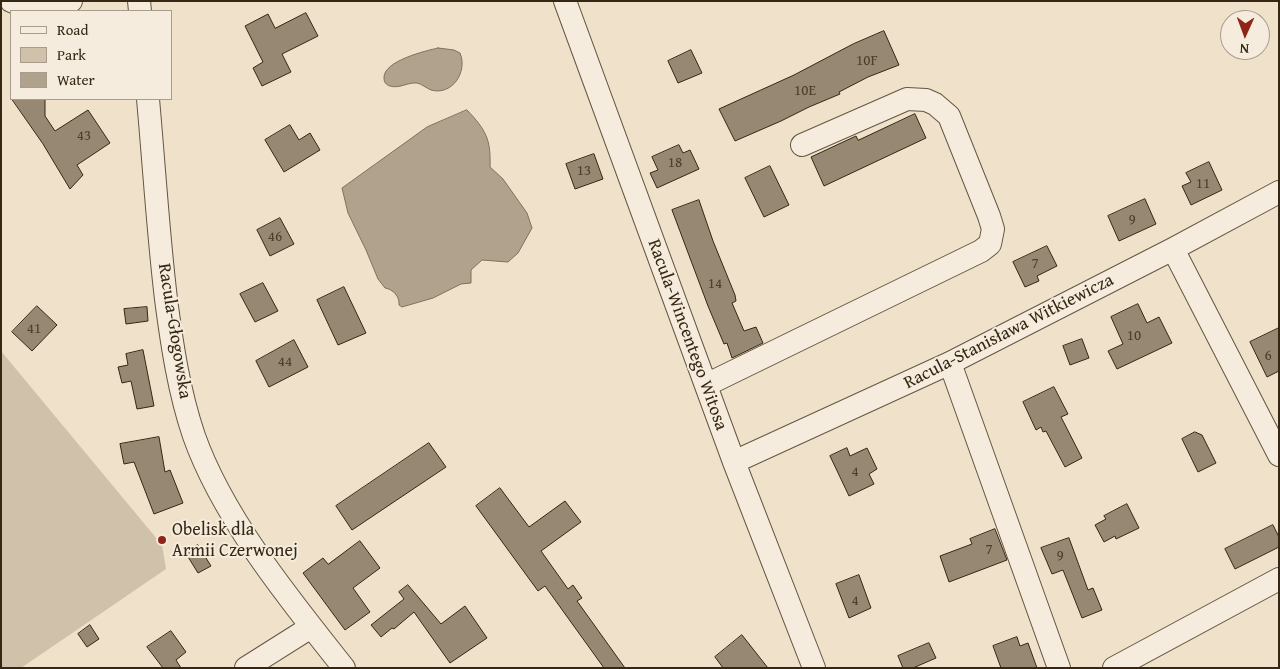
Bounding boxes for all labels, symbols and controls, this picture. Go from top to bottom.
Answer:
legend [10,10,172,100]
north arrow [1220,10,1270,60]
text: Road [57,19,88,40]
text: N [1239,39,1250,59]
text: Park [57,44,86,65]
house number: 10F [856,52,878,70]
text: Water [57,69,95,90]
house number: 10E [794,82,816,100]
house number: 43 [77,127,91,145]
house number: 18 [668,154,682,172]
house number: 13 [577,162,591,180]
house number: 11 [1196,175,1210,193]
house number: 9 [1128,211,1136,229]
house number: 46 [268,228,282,246]
street label: Racula-Wincentego Witosa [642,237,732,433]
house number: 7 [1031,255,1039,273]
street label: Racula-Głogowska [153,262,195,400]
street label: Racula-Stanisława Witkiewicza [901,270,1117,394]
house number: 14 [708,275,722,293]
house number: 41 [27,320,41,338]
house number: 10 [1127,327,1141,345]
house number: 6 [1264,347,1272,365]
house number: 44 [278,353,292,371]
house number: 4 [851,463,859,481]
place label: Obelisk dla Armii Czerwonej [172,519,298,562]
marker: Obelisk dla Armii Czerwonej [156,534,168,546]
house number: 7 [985,541,993,559]
house number: 9 [1056,547,1064,565]
house number: 4 [851,592,859,610]

